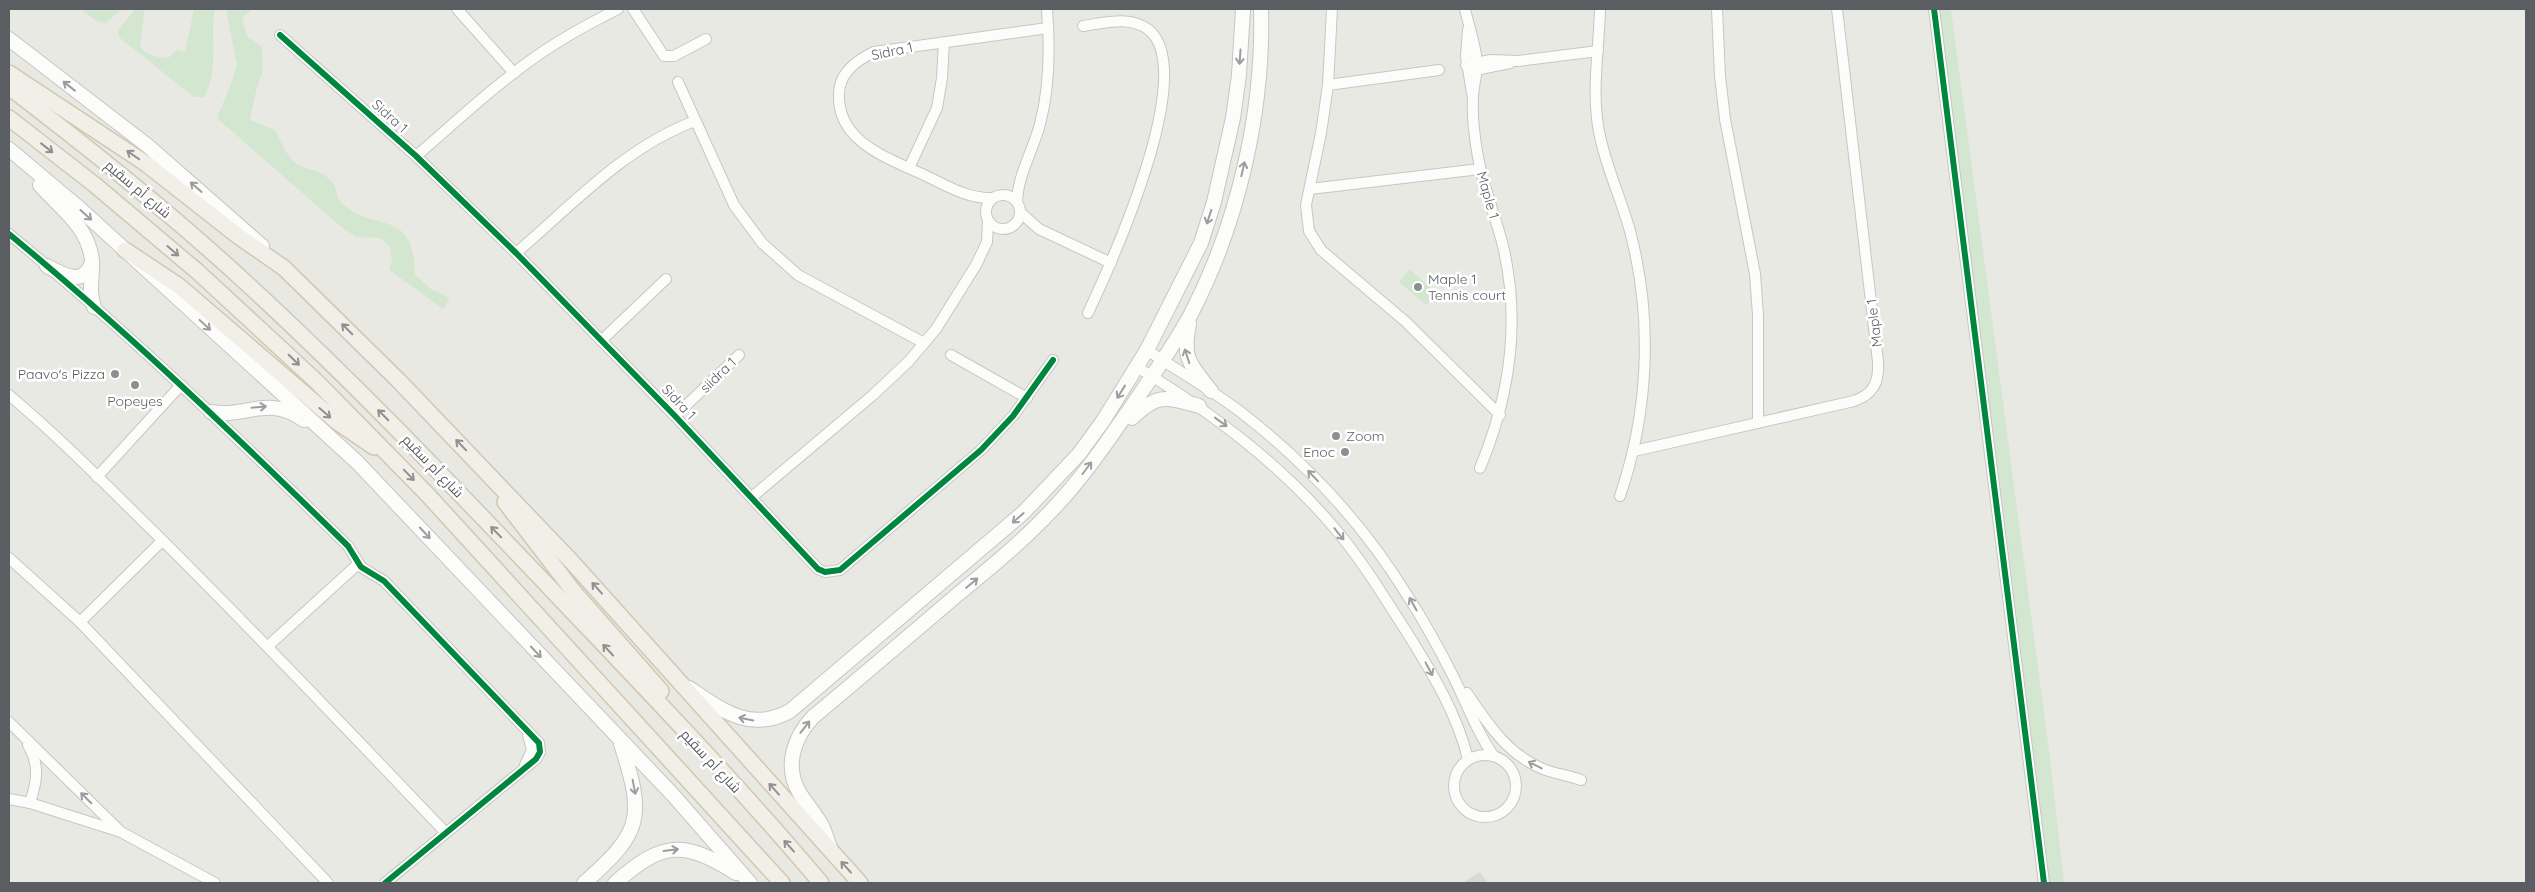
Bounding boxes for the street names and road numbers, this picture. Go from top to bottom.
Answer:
street label: Sidra 1 [870,38,914,64]
street label: Sidra 1 [368,95,412,137]
street label: شارع أم سقيم [100,156,175,223]
street label: Maple 1 [1473,169,1503,221]
street label: Maple 1 [1862,298,1886,348]
street label: siidra 1 [696,353,740,397]
street label: Sidra 1 [658,380,700,424]
street label: شارع أم سقيم [398,431,468,502]
street label: شارع أم سقيم [676,725,745,798]

